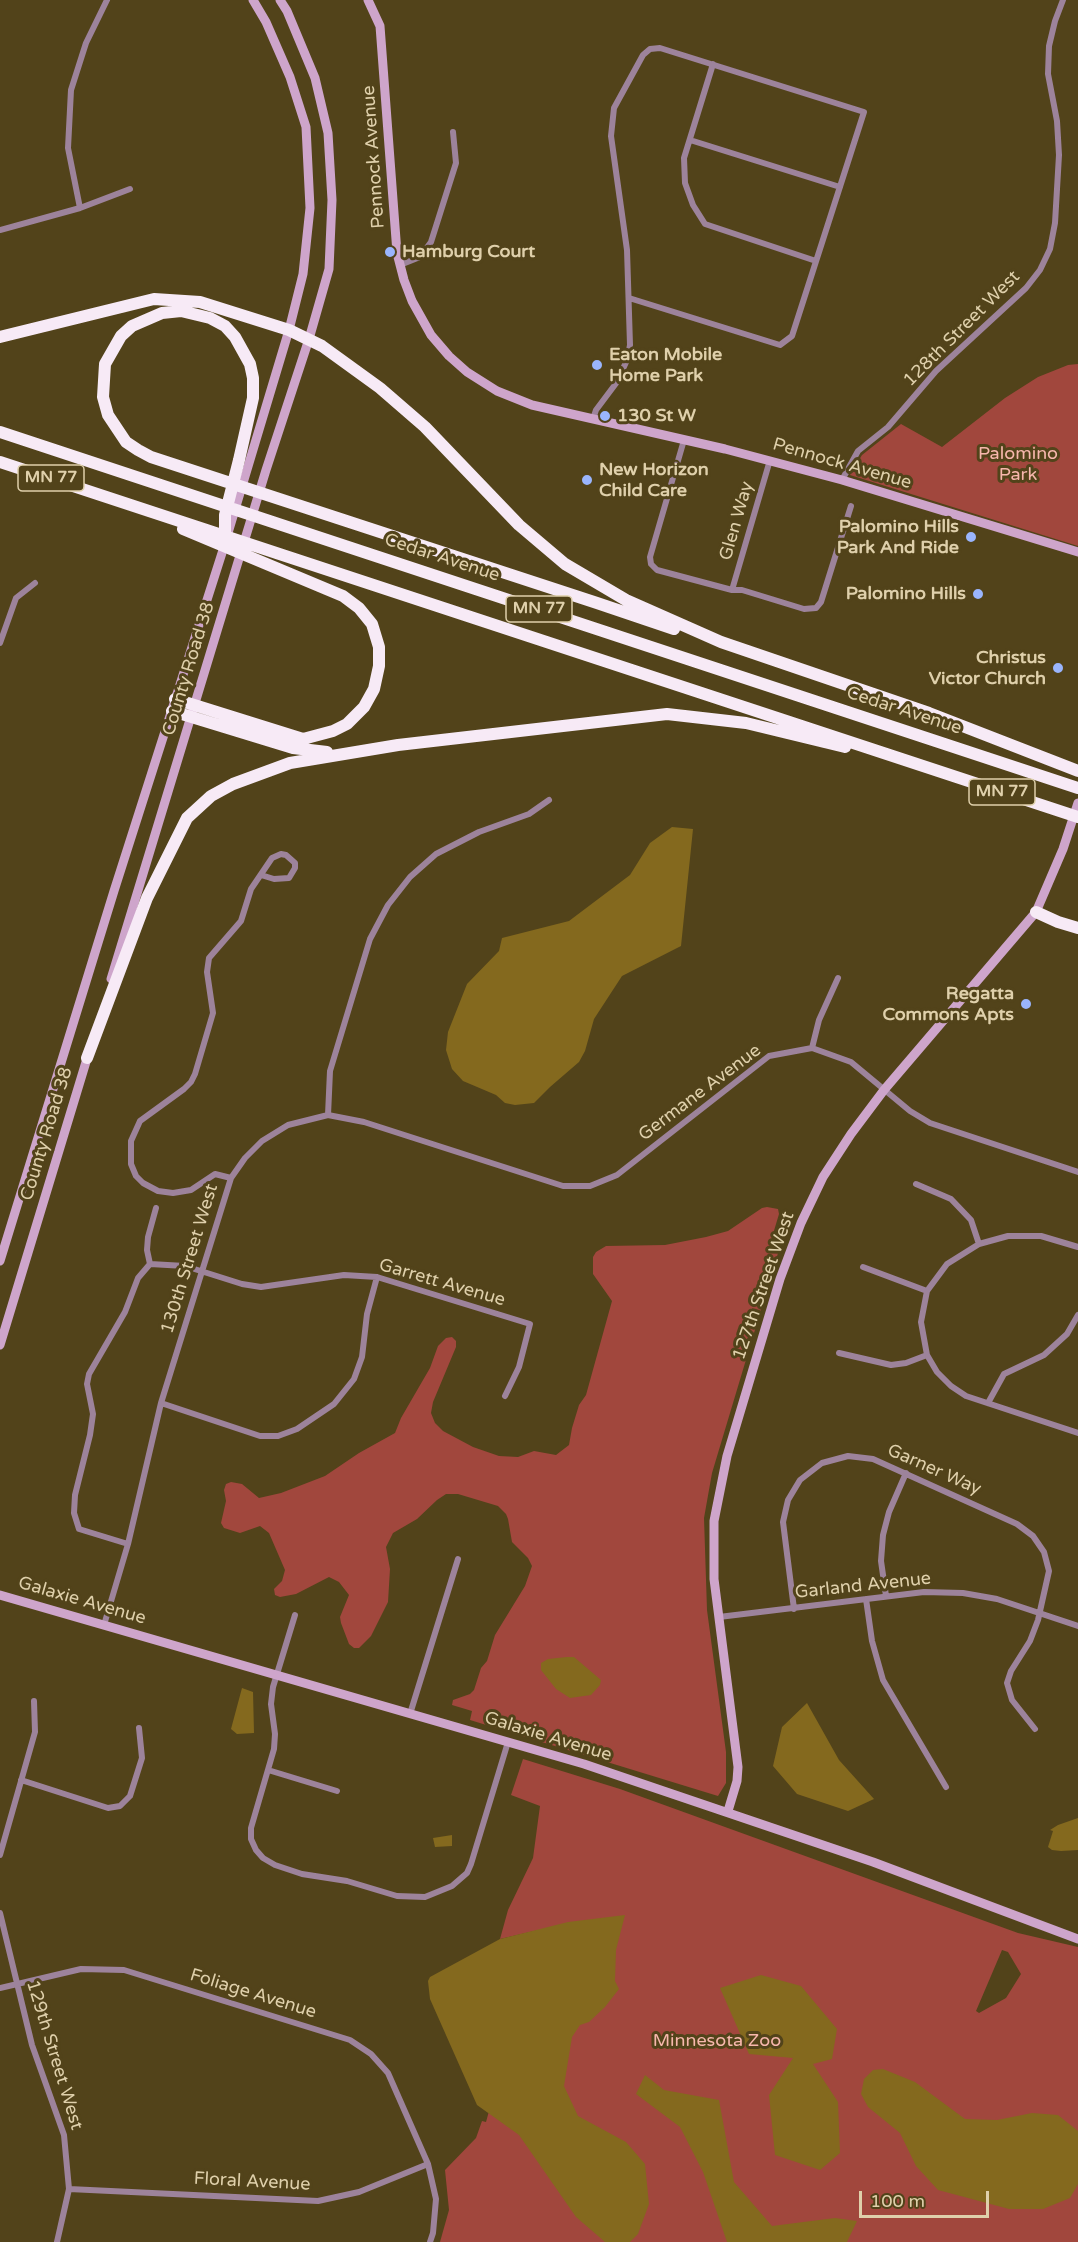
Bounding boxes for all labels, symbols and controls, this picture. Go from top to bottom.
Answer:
street label: Pennock Avenue [358,85,390,229]
place label: Hamburg Court [402,241,535,263]
marker: Hamburg Court [383,245,397,259]
street label: 128th Street West [899,266,1025,392]
place label: Eaton Mobile Home Park [609,344,722,386]
marker: Eaton Mobile Home Park [590,358,604,372]
place label: 130 St W [617,405,696,427]
marker: 130 St W [598,409,612,423]
street label: Pennock Avenue [770,434,914,494]
park label: Palomino Park [978,443,1058,486]
place label: New Horizon Child Care [599,459,709,502]
road number: MN 77 [18,465,84,491]
marker: New Horizon Child Care [580,473,594,487]
street label: Glen Way [715,479,759,563]
place label: Palomino Hills Park And Ride [837,516,959,558]
street label: Cedar Avenue [382,529,502,587]
marker: Palomino Hills Park And Ride [964,530,978,544]
place label: Palomino Hills [846,583,966,605]
marker: Palomino Hills [971,587,985,601]
road number: MN 77 [506,596,572,622]
street label: County Road 38 [158,600,220,738]
place label: Christus Victor Church [929,647,1046,690]
marker: Christus Victor Church [1051,661,1065,675]
street label: Cedar Avenue [844,682,964,740]
road number: MN 77 [969,779,1035,805]
place label: Regatta Commons Apts [882,983,1014,1026]
marker: Regatta Commons Apts [1019,997,1033,1011]
street label: Germane Avenue [635,1040,765,1146]
street label: County Road 38 [16,1065,78,1203]
street label: 130th Street West [157,1181,223,1337]
street label: 127th Street West [728,1209,800,1363]
street label: Garrett Avenue [376,1255,508,1311]
street label: Garner Way [884,1440,984,1500]
street label: Garland Avenue [794,1568,932,1604]
street label: Galaxie Avenue [16,1572,148,1630]
street label: Galaxie Avenue [482,1707,614,1767]
street label: Foliage Avenue [187,1965,319,2023]
street label: 129th Street West [21,1977,87,2133]
park label: Minnesota Zoo [653,2030,781,2052]
street label: Floral Avenue [193,2168,311,2196]
scale bar [862,2179,992,2217]
text: 100 m [870,2190,925,2212]

